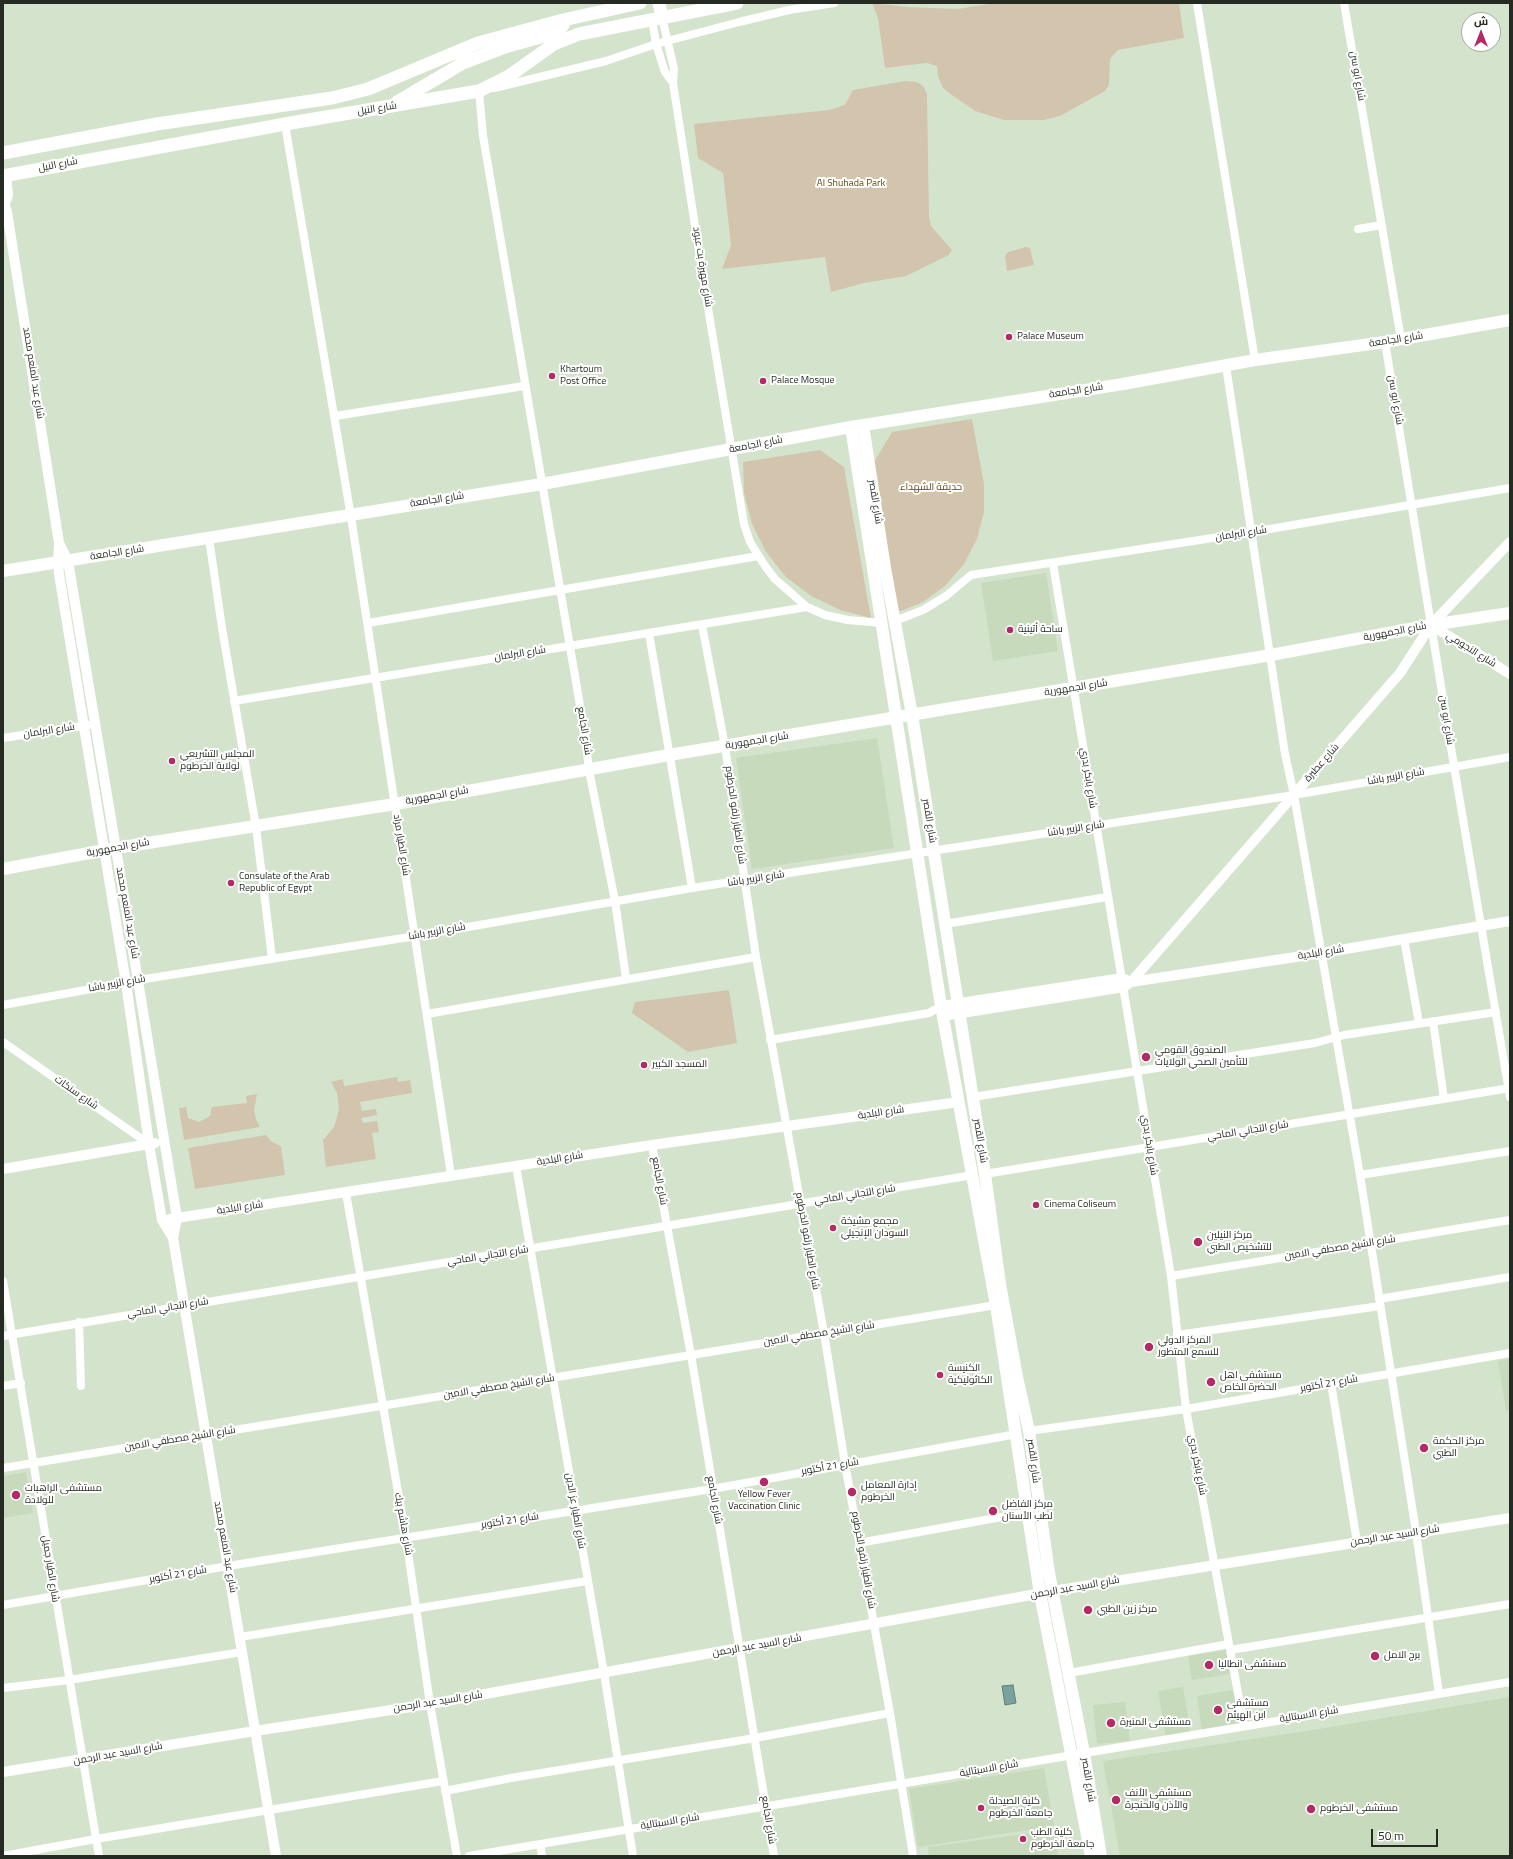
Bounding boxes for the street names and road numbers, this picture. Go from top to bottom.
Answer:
street label: شارع ابو سن [1347,50,1367,102]
street label: شارع النيل [356,100,398,118]
street label: شارع النيل [37,155,79,175]
street label: شارع مهيرة بت عبود [690,226,714,308]
street label: شارع عبد المنعم محمد [20,326,46,420]
street label: شارع الجامعة [1368,330,1424,350]
street label: شارع ابو سن [1385,374,1405,426]
street label: شارع الجامعة [1048,381,1104,401]
street label: شارع الجامعة [728,434,784,456]
street label: شارع القصر [866,479,884,525]
street label: شارع الجامعة [409,490,465,510]
street label: شارع البرلمان [1214,524,1268,544]
street label: شارع الجامعة [89,543,145,563]
street label: شارع الجمهورية [1362,620,1428,644]
street label: شارع النجومي [1444,630,1498,670]
street label: شارع البرلمان [493,644,547,664]
street label: شارع الجمهورية [1043,677,1109,699]
street label: شارع ابو سن [1436,694,1456,746]
street label: شارع الجامع [574,706,594,756]
street label: شارع البرلمان [22,721,76,741]
street label: شارع الجمهورية [724,730,790,752]
street label: شارع عطبرة [1302,741,1342,785]
street label: شارع بابكر بدري [1077,747,1099,809]
street label: شارع الطيار زلفو الخرطوم [722,765,748,865]
street label: شارع الزبير باشا [1367,766,1425,788]
street label: شارع الجمهورية [404,785,470,807]
street label: شارع القصر [920,798,938,844]
street label: شارع الطيار مراد [390,813,412,877]
street label: شارع الزبير باشا [1047,819,1105,839]
street label: شارع الجمهورية [85,837,151,859]
street label: شارع عبد المنعم محمد [113,866,141,960]
street label: شارع الزبير باشا [727,869,785,889]
street label: شارع الزبير باشا [408,921,466,943]
street label: شارع البلدية [1297,943,1345,963]
street label: شارع الزبير باشا [88,973,146,995]
street label: شارع سنكات [52,1074,100,1112]
street label: شارع البلدية [857,1104,905,1122]
street label: شارع بابكر بدري [1138,1114,1160,1176]
street label: شارع القصر [971,1118,989,1164]
street label: شارع التجاني الماحي [1206,1119,1290,1143]
street label: شارع البلدية [536,1149,584,1169]
street label: شارع الجامع [649,1156,669,1206]
street label: شارع التجاني الماحي [813,1183,897,1207]
street label: شارع الطيار زلفو الخرطوم [793,1191,821,1291]
street label: شارع البلدية [216,1199,264,1217]
street label: شارع الشيخ مصطفي الامين [1284,1233,1396,1263]
street label: شارع التجاني الماحي [446,1244,530,1268]
street label: شارع التجاني الماحي [126,1296,210,1320]
street label: شارع الشيخ مصطفي الامين [763,1319,875,1349]
street label: شارع الشيخ مصطفي الامين [443,1372,555,1402]
street label: شارع 21 أكتوبر [1299,1373,1359,1395]
street label: شارع الشيخ مصطفي الامين [124,1424,236,1454]
street label: شارع بابكر بدري [1185,1434,1209,1496]
street label: شارع القصر [1024,1438,1042,1484]
street label: شارع 21 أكتوبر [800,1456,860,1478]
street label: شارع الطيار عز الدين [562,1472,588,1550]
street label: شارع الجامع [704,1475,724,1525]
street label: شارع هاشم بيك [392,1492,414,1556]
street label: شارع عبد المنعم محمد [211,1500,239,1594]
street label: شارع الطيار زلفو الخرطوم [849,1510,877,1610]
street label: شارع 21 أكتوبر [480,1511,540,1531]
street label: شارع السيد عبد الرحمن [1349,1523,1441,1549]
street label: شارع الطيار جميل [39,1535,61,1603]
street label: شارع 21 أكتوبر [148,1564,208,1586]
street label: شارع السيد عبد الرحمن [1030,1574,1120,1602]
street label: شارع السيد عبد الرحمن [712,1632,802,1660]
street label: شارع السيد عبد الرحمن [392,1689,484,1715]
street label: شارع الاسبتالية [1279,1704,1339,1726]
street label: شارع السيد عبد الرحمن [73,1740,163,1768]
street label: شارع القصر [1079,1757,1097,1803]
street label: شارع الاسبتالية [959,1758,1019,1780]
street label: شارع الجامع [758,1795,778,1845]
street label: شارع الاسبتالية [640,1811,700,1833]

